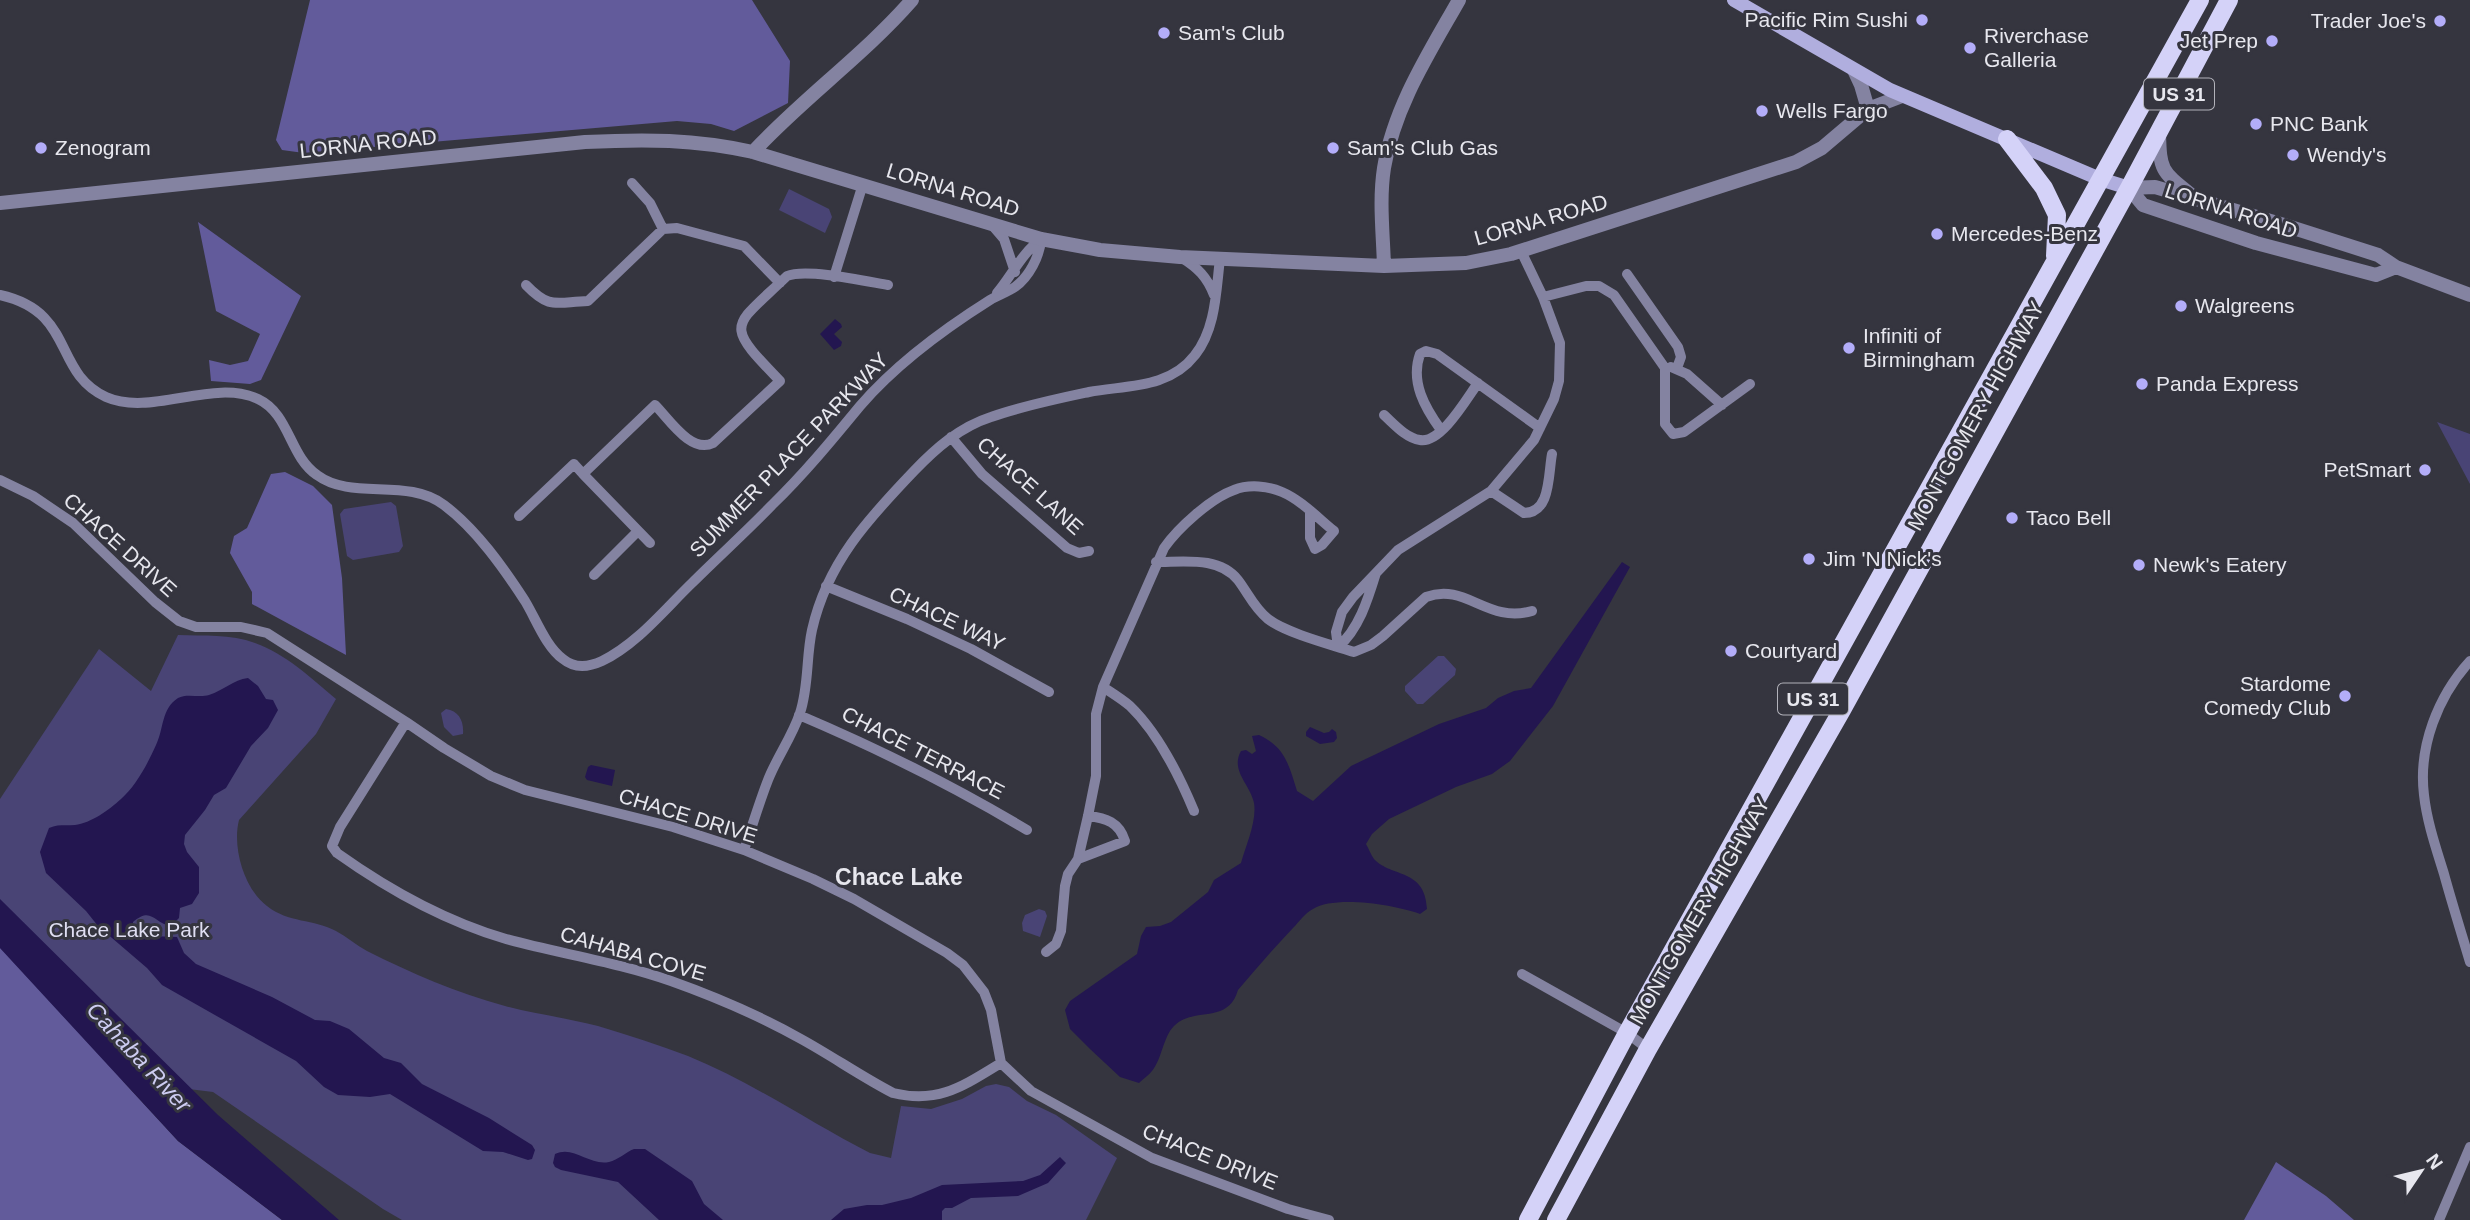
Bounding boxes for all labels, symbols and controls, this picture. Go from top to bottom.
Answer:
place label: Pacific Rim Sushi [1745,8,1908,31]
place label: Trader Joe's [2311,9,2426,32]
marker: Pacific Rim Sushi [1914,12,1930,28]
marker: Trader Joe's [2432,13,2448,29]
place label: Sam's Club [1178,21,1285,44]
place label: Riverchase Galleria [1984,24,2089,71]
marker: Sam's Club [1156,25,1172,41]
place label: Jet Prep [2180,29,2258,52]
marker: Jet Prep [2264,33,2280,49]
marker: Riverchase Galleria [1962,40,1978,56]
road number: US 31 [2144,78,2214,110]
place label: Wells Fargo [1776,99,1888,122]
marker: Wells Fargo [1754,103,1770,119]
place label: PNC Bank [2270,112,2369,135]
marker: PNC Bank [2248,116,2264,132]
street label: LORNA ROAD [298,125,438,162]
place label: Zenogram [55,136,151,159]
place label: Sam's Club Gas [1347,136,1498,159]
marker: Zenogram [33,140,49,156]
marker: Sam's Club Gas [1325,140,1341,156]
place label: Wendy's [2307,143,2387,166]
marker: Wendy's [2285,147,2301,163]
street label: LORNA ROAD [884,158,1022,221]
street label: LORNA ROAD [2162,178,2300,243]
street label: LORNA ROAD [1472,189,1610,250]
place label: Mercedes-Benz [1951,222,2098,245]
marker: Mercedes-Benz [1929,226,1945,242]
place label: Walgreens [2195,294,2295,317]
street label: MONTGOMERY HIGHWAY [1903,297,2048,534]
marker: Walgreens [2173,298,2189,314]
place label: Infiniti of Birmingham [1863,324,1975,371]
marker: Infiniti of Birmingham [1841,340,1857,356]
street label: SUMMER PLACE PARKWAY [685,348,892,562]
place label: Panda Express [2156,372,2298,395]
marker: Panda Express [2134,376,2150,392]
street label: CHACE LANE [973,432,1088,539]
place label: PetSmart [2323,458,2411,481]
marker: PetSmart [2417,462,2433,478]
street label: CHACE DRIVE [59,488,181,601]
place label: Taco Bell [2026,506,2111,529]
marker: Taco Bell [2004,510,2020,526]
place label: Jim 'N Nick's [1823,547,1942,570]
marker: Jim 'N Nick's [1801,551,1817,567]
place label: Newk's Eatery [2153,553,2287,576]
marker: Newk's Eatery [2131,557,2147,573]
street label: CHACE WAY [886,582,1009,655]
place label: Courtyard [1745,639,1837,662]
marker: Courtyard [1723,643,1739,659]
place label: Stardome Comedy Club [2204,672,2331,719]
road number: US 31 [1778,684,1848,714]
marker: Stardome Comedy Club [2337,688,2353,704]
street label: CHACE TERRACE [838,702,1008,804]
street label: CHACE DRIVE [616,784,760,848]
street label: MONTGOMERY HIGHWAY [1625,793,1774,1028]
district label: Chace Lake [835,864,963,890]
park label: Chace Lake Park [48,918,210,941]
street label: CAHABA COVE [558,922,709,985]
water label: Cahaba River [82,997,197,1118]
street label: CHACE DRIVE [1139,1119,1281,1194]
north arrow [2386,1136,2456,1206]
text: N [2422,1150,2447,1173]

